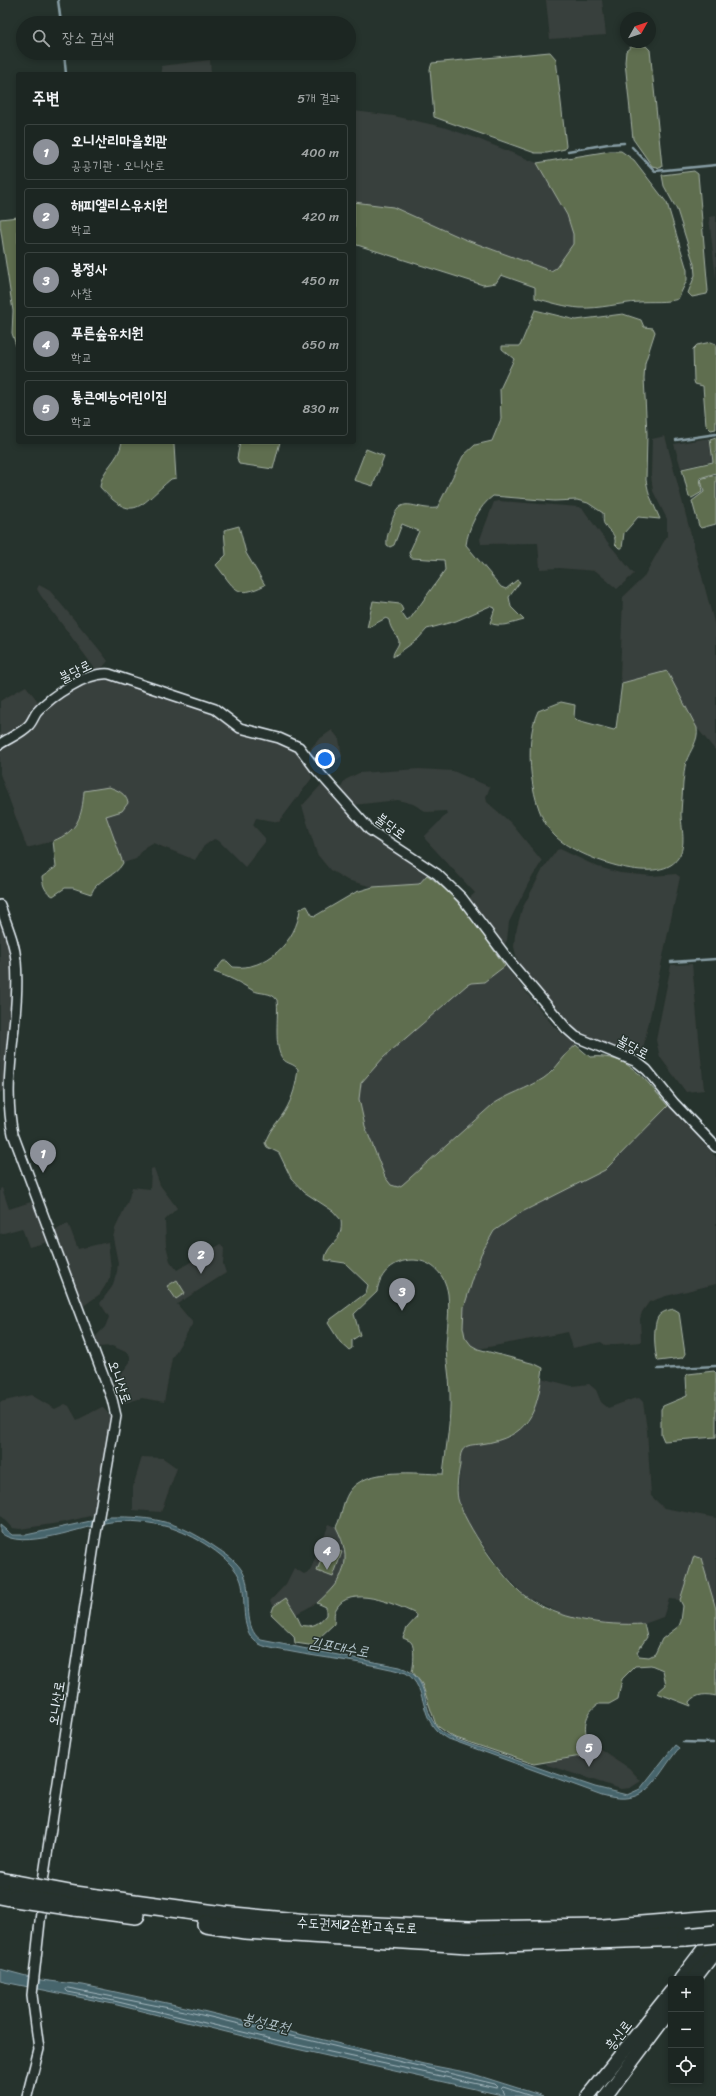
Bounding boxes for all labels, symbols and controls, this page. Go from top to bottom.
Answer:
north arrow [620,12,656,48]
search box [16,16,356,60]
text: 장소 검색 [62,25,114,51]
icon: search [30,27,52,49]
text: 주변 [32,83,59,113]
text: 5개 결과 [297,87,340,110]
text: 오니산리마을회관 [71,128,168,154]
text: 1 [43,141,49,164]
text: 400 m [301,141,339,164]
text: 공공기관 · 오니산로 [71,154,165,177]
text: 해피엘리스유치원 [71,192,168,218]
text: 2 [42,205,50,228]
text: 420 m [302,205,339,228]
text: 학교 [71,218,92,241]
text: 봉정사 [71,256,107,282]
text: 3 [42,269,50,292]
text: 450 m [301,269,339,292]
text: 사찰 [71,282,92,305]
text: 푸른숲유치원 [71,320,143,346]
text: 4 [42,333,50,356]
text: 650 m [302,333,339,356]
text: 학교 [71,346,92,369]
text: 통큰예능어린이집 [71,384,168,410]
text: 5 [42,397,50,420]
text: 830 m [302,397,339,420]
text: 학교 [71,410,92,433]
street label: 불당로 [55,653,96,690]
your location [315,749,335,769]
street label: 불당로 [370,806,412,846]
street label: 불당로 [612,1028,654,1066]
pin: 1 [30,1140,56,1173]
pin: 2 [188,1241,214,1274]
pin: 3 [389,1278,415,1311]
street label: 오니산로 [100,1357,139,1408]
pin: 4 [314,1537,340,1570]
water label: 김포대수로 [307,1629,371,1665]
street label: 오니산로 [41,1679,72,1727]
pin: 5 [576,1734,602,1767]
street label: 수도권제2순환고속도로 [296,1910,418,1941]
map controls [668,1976,704,2084]
button: + [668,1976,704,2012]
water label: 봉성포천 [240,2005,294,2042]
button: − [668,2012,704,2048]
street label: 흥신로 [598,2014,639,2056]
button: locate [668,2048,704,2084]

